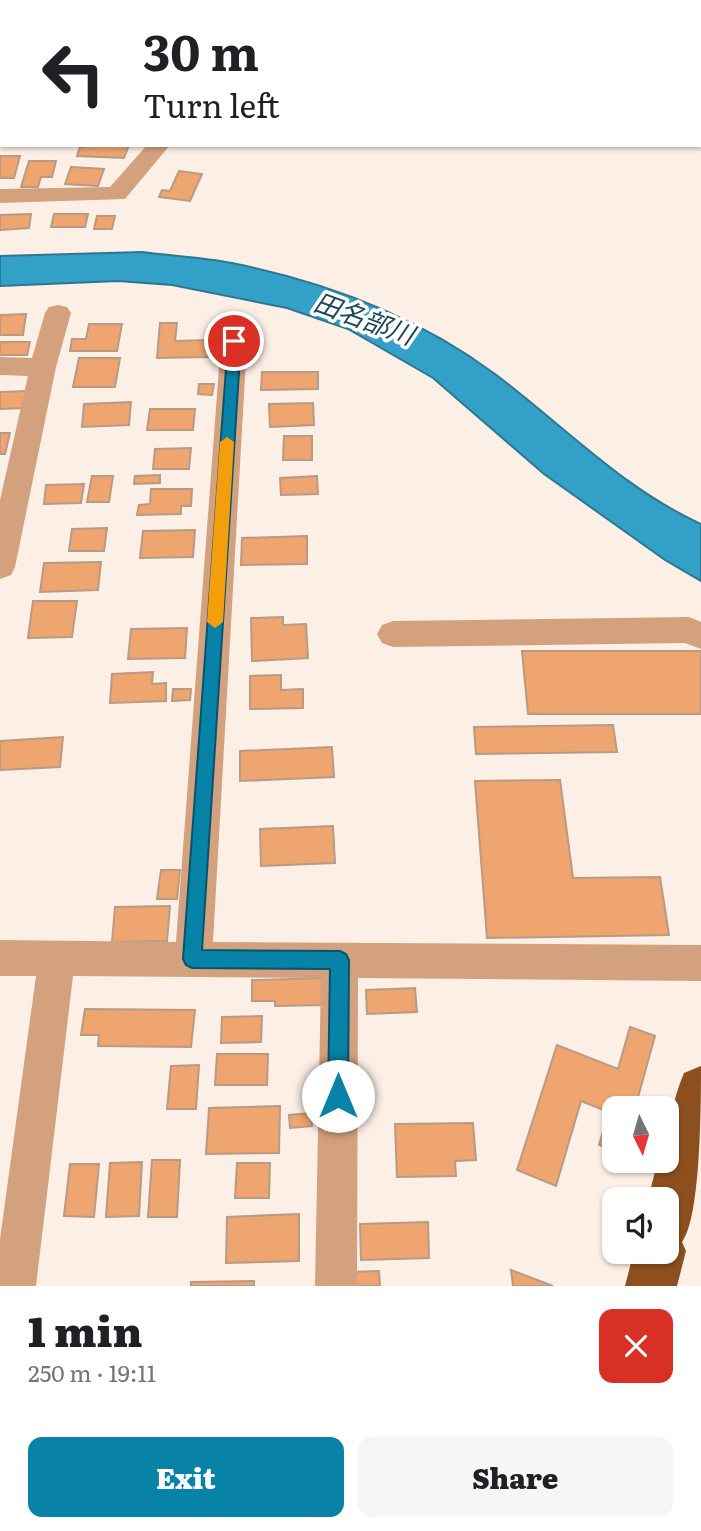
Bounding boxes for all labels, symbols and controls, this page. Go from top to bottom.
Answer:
text: 30 m [143,13,259,86]
icon: left [28,28,119,119]
text: Turn left [143,80,280,128]
water label: 田名部川 [309,281,423,354]
pin [204,311,264,371]
icon: arrive [215,322,253,360]
position arrow [301,1059,375,1133]
north arrow [602,1096,679,1172]
map controls [602,1096,679,1264]
button: sound [602,1187,679,1264]
text: 1 min [28,1298,143,1360]
button: close [599,1309,673,1383]
text: 250 m · 19:11 [28,1355,156,1389]
button: Exit [28,1437,344,1517]
button: Share [358,1437,673,1517]

